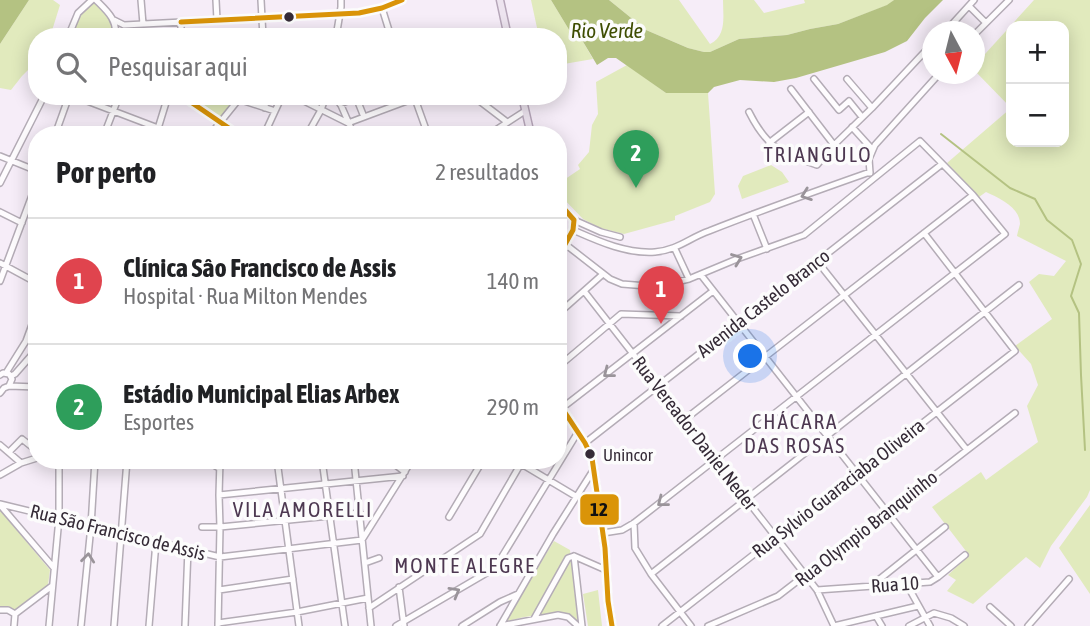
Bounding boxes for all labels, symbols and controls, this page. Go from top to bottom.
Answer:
unlabelled marker [282,10,296,24]
water label: Rio Verde [571,18,643,42]
north arrow [922,21,985,84]
map controls [1006,21,1069,147]
button: + [1006,21,1069,84]
search box [28,28,567,105]
icon: search [52,48,90,86]
text: Pesquisar aqui [108,52,248,82]
button: − [1006,84,1069,147]
pin: 2 [613,130,659,188]
district label: TRIANGULO [763,142,873,166]
text: Por perto [56,155,156,189]
text: 2 resultados [435,159,539,185]
one-way arrow [800,187,812,201]
street label: Avenida Castelo Branco [692,244,834,362]
text: Clínica Sâo Francisco de Assis [123,253,396,283]
one-way arrow [731,254,743,268]
pin: 1 [638,266,684,324]
text: 1 [74,268,84,294]
text: 140 m [487,268,539,294]
text: Hospital · Rua Milton Mendes [123,283,367,309]
your location [733,339,767,373]
street label: Rua Vereador Daniel Neder [628,352,762,515]
one-way arrow [603,364,615,377]
text: Estádio Municipal Elias Arbex [123,379,400,409]
text: 2 [74,394,84,420]
text: 290 m [487,394,539,420]
text: Esportes [123,409,194,435]
district label: CHÁCARA DAS ROSAS [744,409,846,457]
street label: Rua Sylvio Guaraciaba Oliveira [748,414,928,562]
place label: Unincor [603,445,654,465]
marker: Unincor [583,447,597,461]
street label: Rua Olympio Branquinho [790,466,942,590]
line badge: 12 [579,493,620,526]
one-way arrow [657,493,669,506]
district label: VILA AMORELLI [233,497,373,521]
text: 12 [590,498,608,520]
street label: Rua São Francisco de Assis [28,500,208,564]
one-way arrow [80,552,95,563]
district label: MONTE ALEGRE [394,553,536,577]
street label: Rua 10 [870,571,920,597]
one-way arrow [447,587,460,600]

